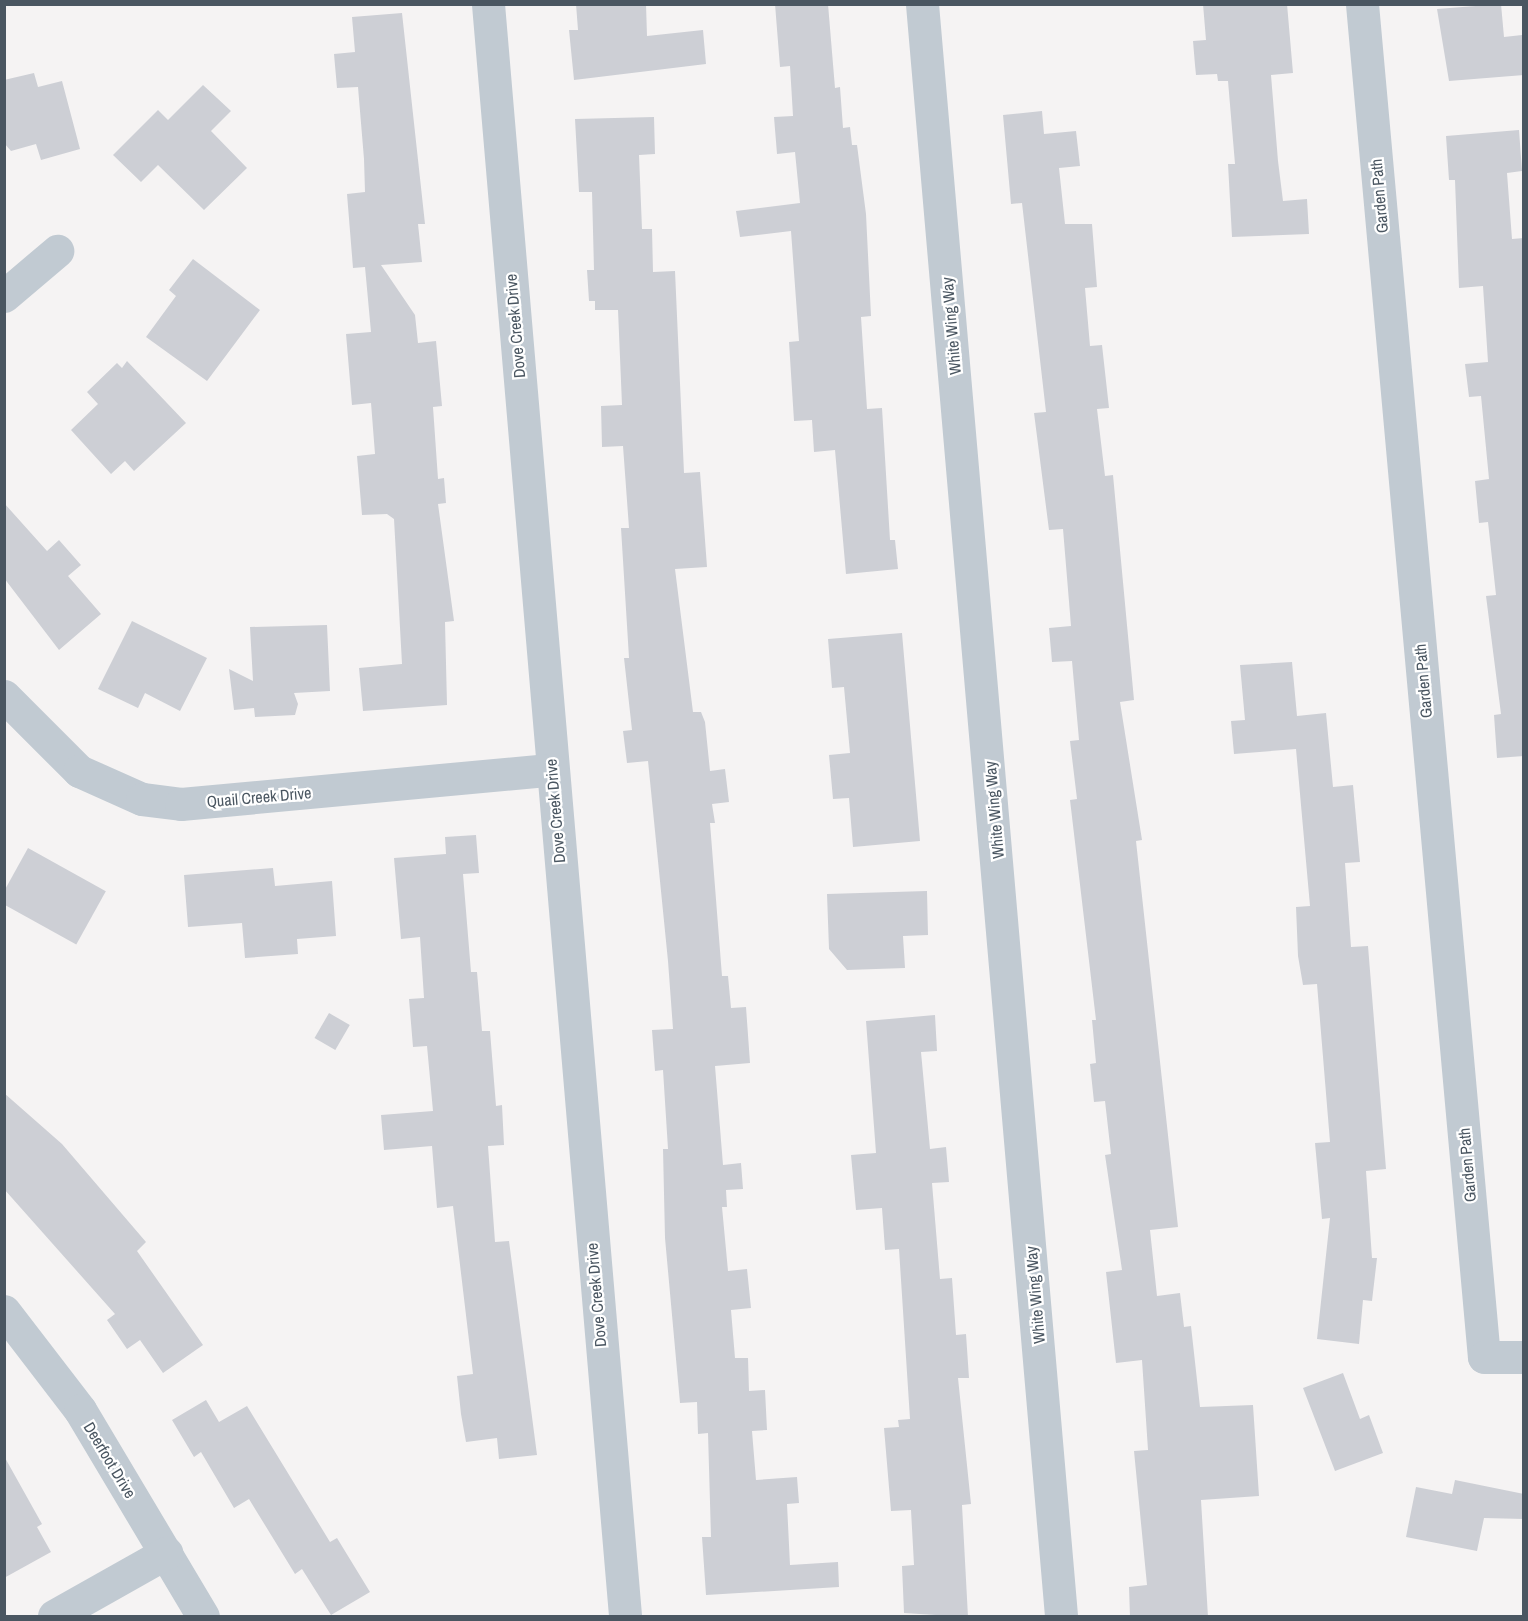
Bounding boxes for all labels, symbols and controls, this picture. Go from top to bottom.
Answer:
street label: Garden Path [1366,158,1392,234]
street label: Dove Creek Drive [501,273,529,379]
street label: White Wing Way [937,276,965,376]
street label: Garden Path [1410,643,1436,719]
street label: Dove Creek Drive [541,758,569,864]
street label: White Wing Way [980,760,1008,860]
street label: Quail Creek Drive [206,783,312,811]
street label: Garden Path [1454,1127,1480,1203]
street label: Dove Creek Drive [582,1242,610,1348]
street label: White Wing Way [1021,1245,1049,1345]
street label: Deerfoot Drive [80,1418,140,1502]

